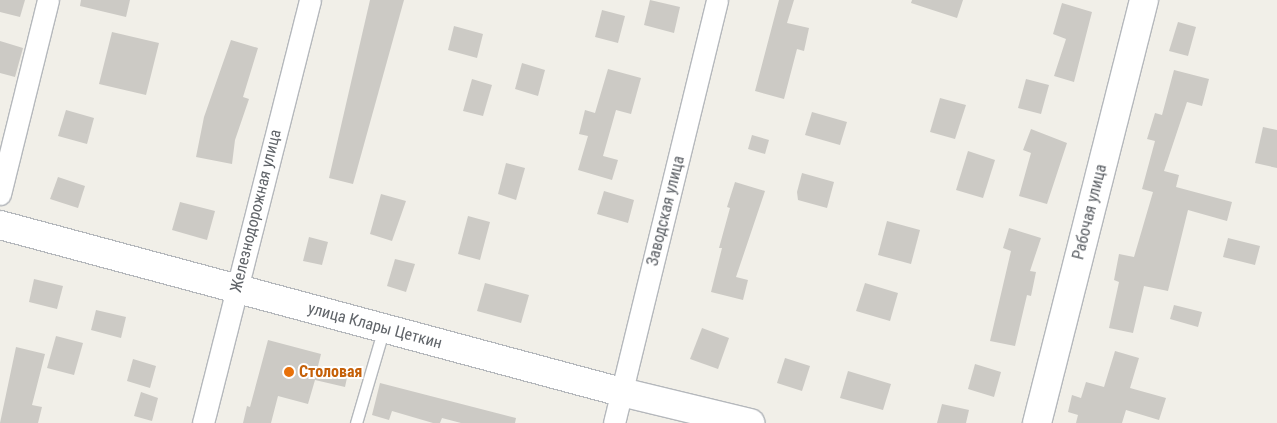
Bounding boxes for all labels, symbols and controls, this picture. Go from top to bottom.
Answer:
street label: Железнодорожная улица [226,128,286,294]
street label: Заводская улица [643,154,689,268]
street label: Рабочая улица [1069,162,1111,262]
street label: улица Клары Цеткин [306,299,444,353]
place label: Столовая [299,362,362,382]
marker: Столовая [283,366,295,378]

